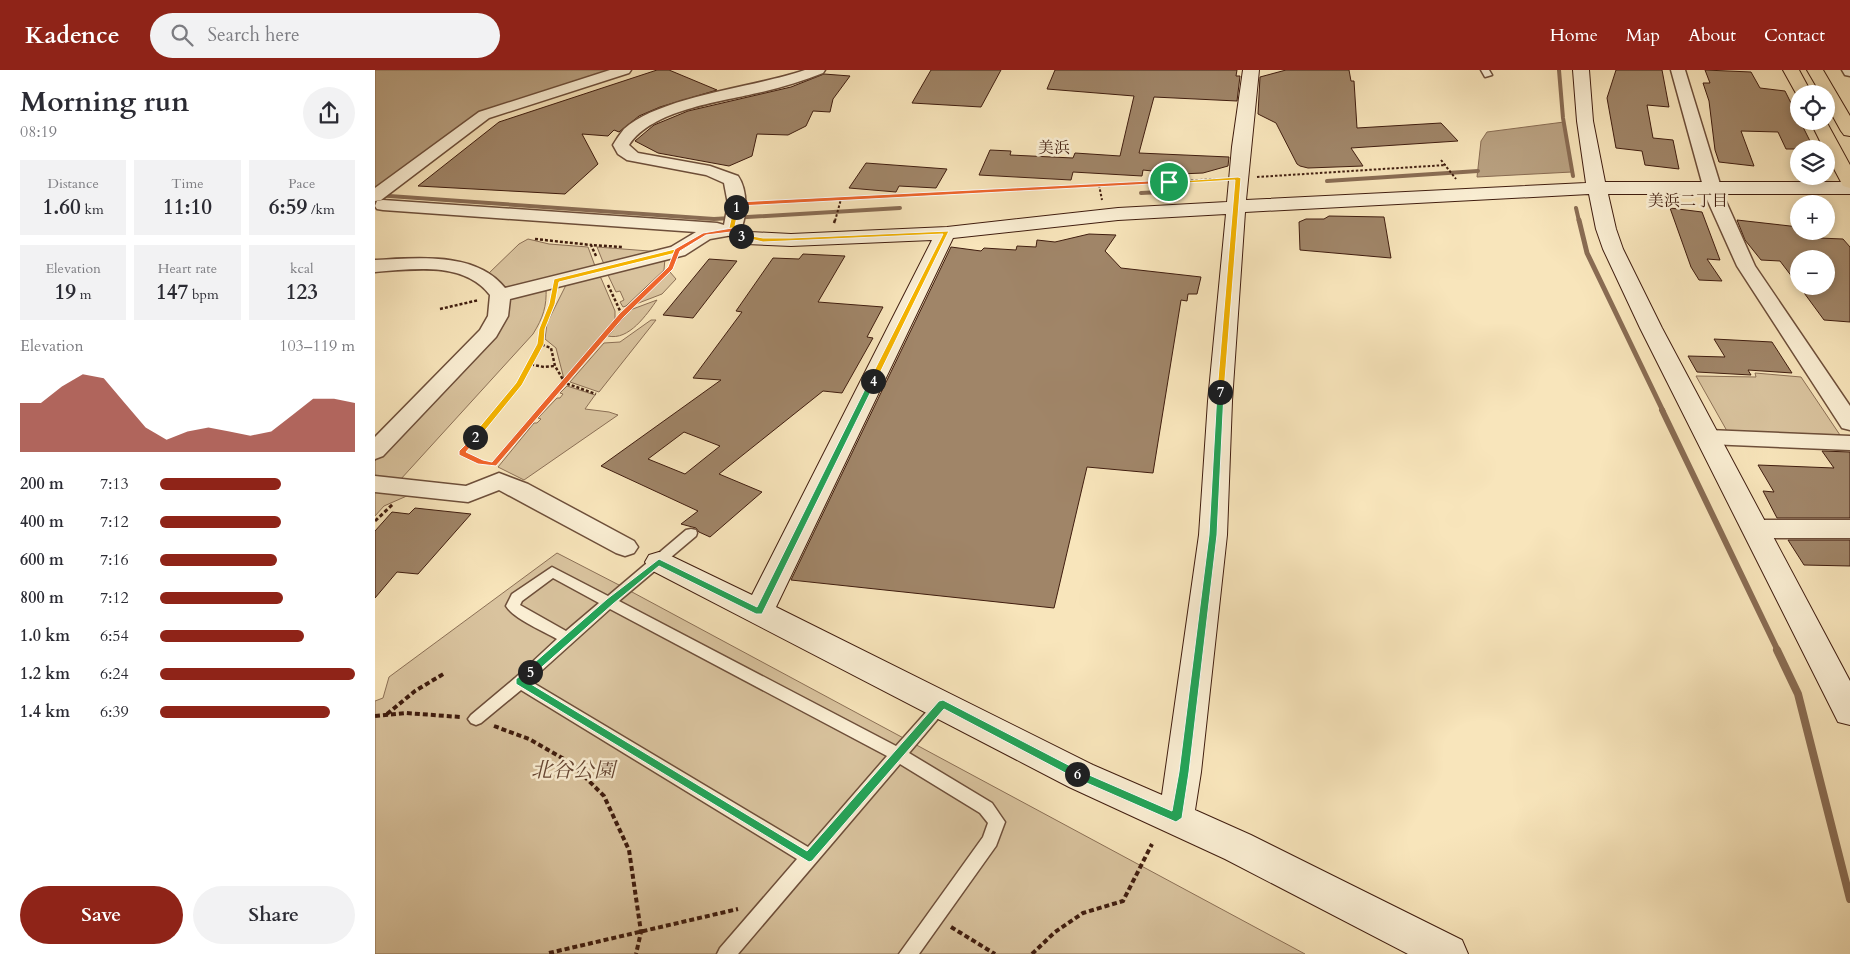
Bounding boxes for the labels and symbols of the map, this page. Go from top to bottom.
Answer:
district label: 美浜 [1038,137,1070,159]
pin [1148,161,1190,203]
district label: 美浜二丁目 [1648,190,1728,212]
pin: 1 [723,194,749,220]
pin: 3 [729,224,753,248]
pin: 4 [861,368,885,394]
pin: 7 [1207,380,1233,404]
pin: 2 [463,424,487,450]
pin: 5 [517,660,543,684]
park label: 北谷公園 [531,756,618,785]
pin: 6 [1065,762,1089,786]

